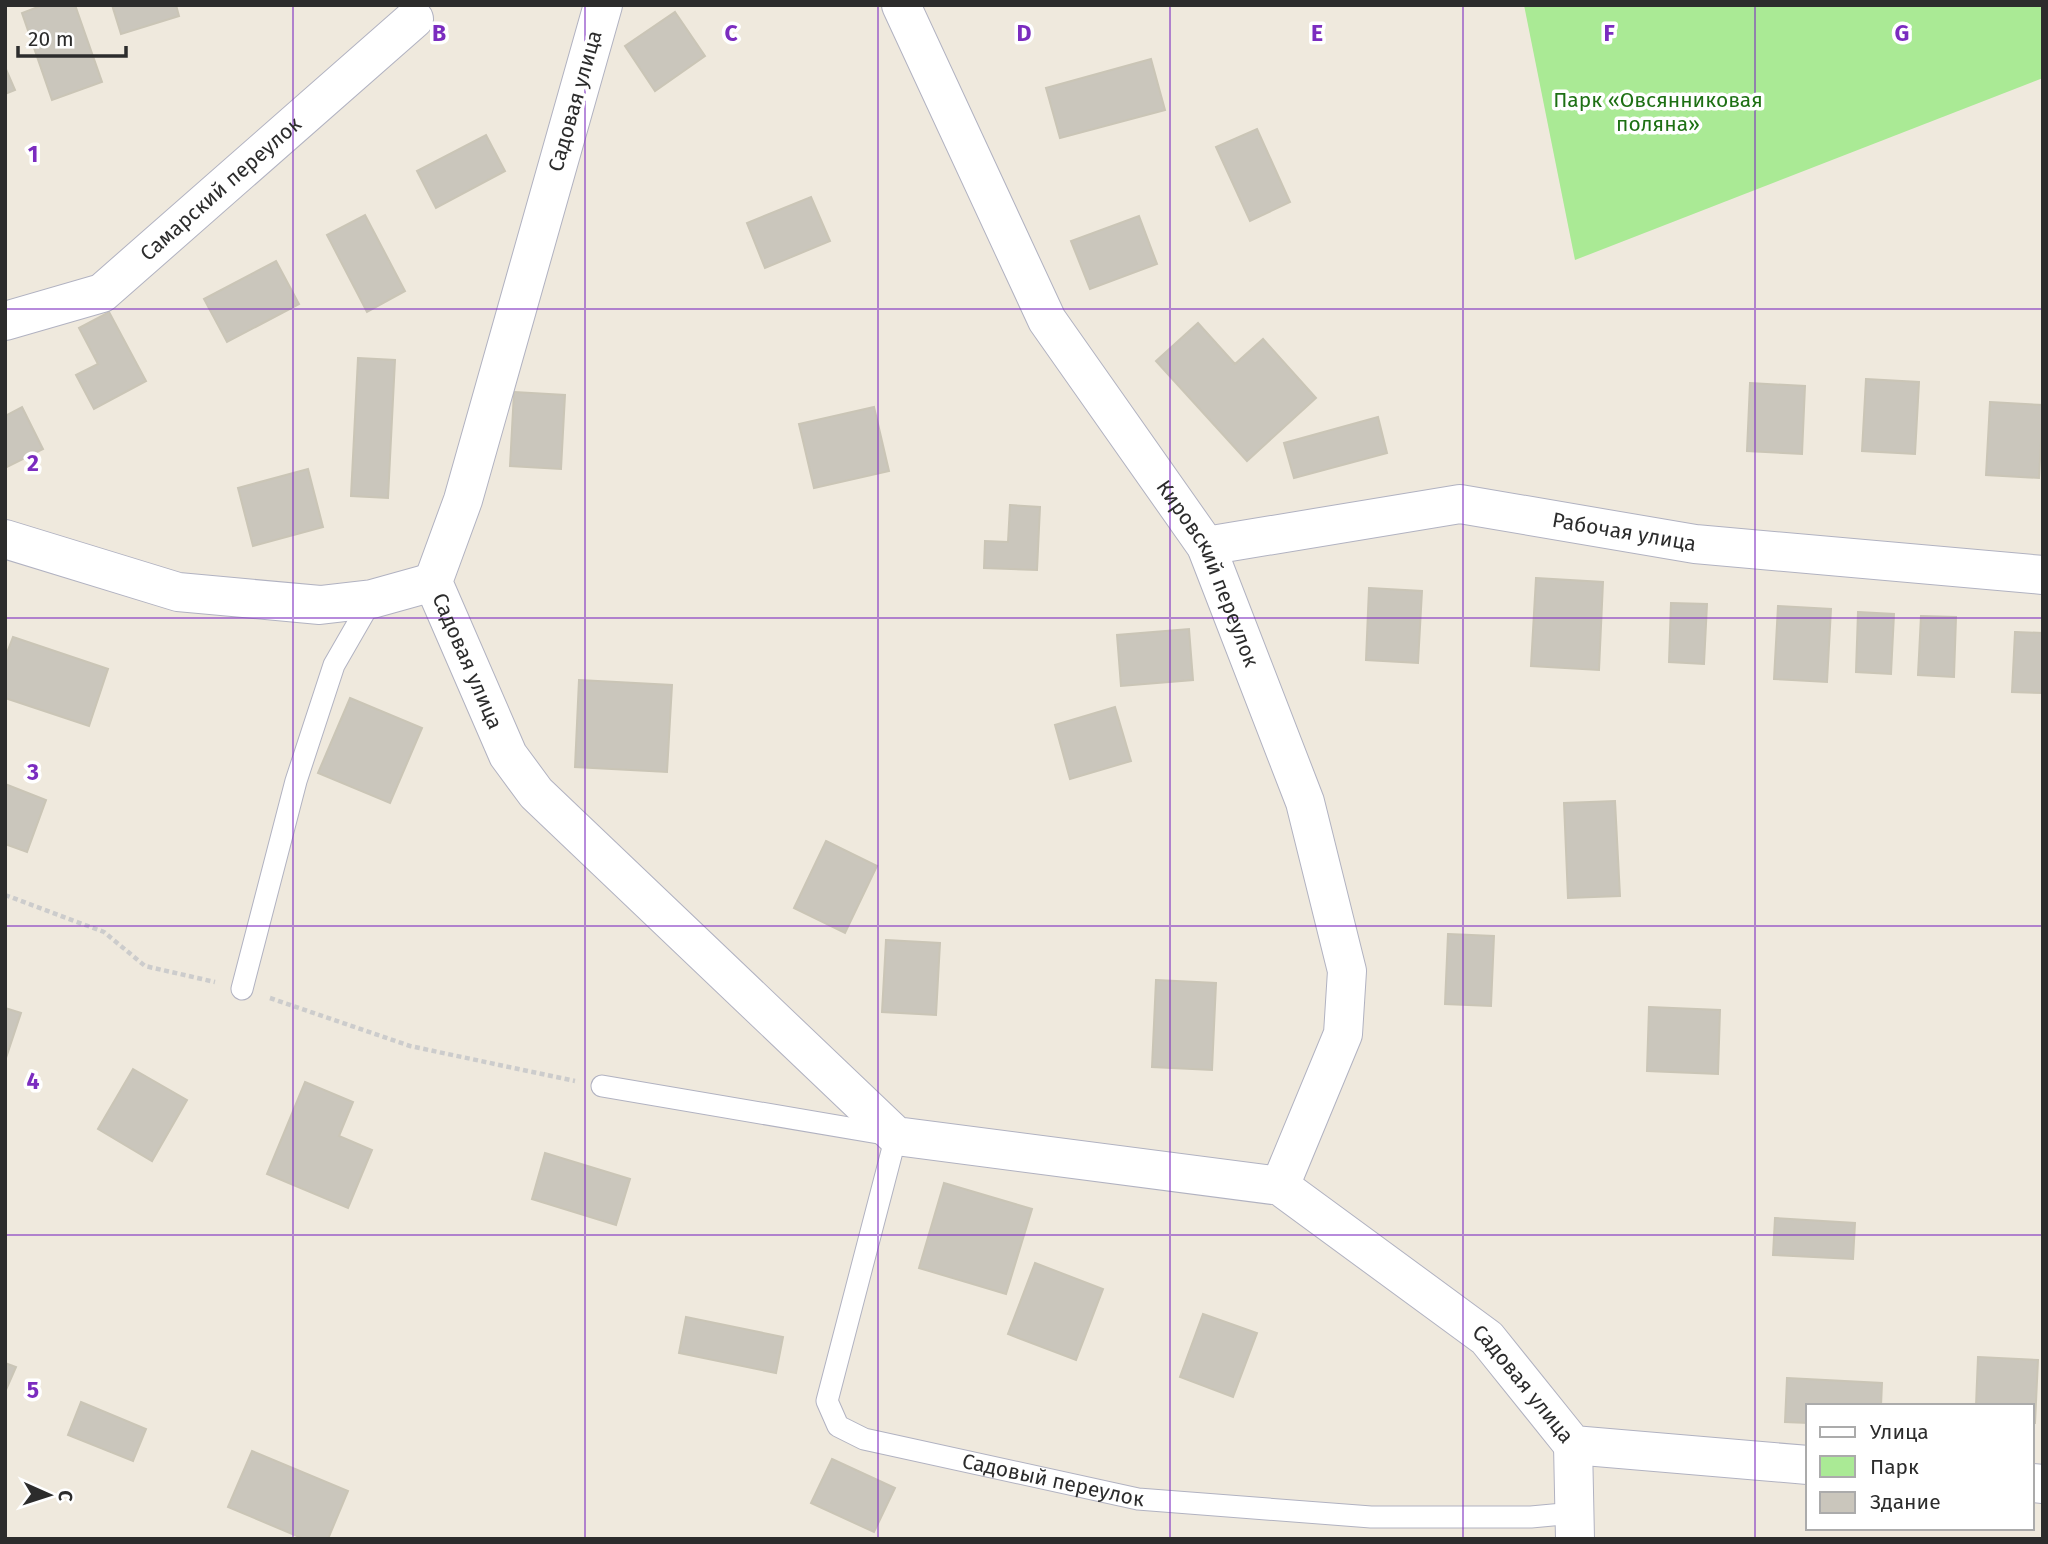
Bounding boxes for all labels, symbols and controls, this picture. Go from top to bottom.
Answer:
scale bar [18,14,126,58]
text: B [432,19,446,47]
text: C [724,19,738,47]
text: D [1017,19,1032,47]
text: E [1311,19,1323,47]
text: F [1603,19,1615,47]
text: G [1895,19,1909,47]
text: 20 m [28,26,74,52]
street label: Садовая улица [542,27,608,175]
park label: Парк «Овсянниковая поляна» [1553,87,1763,137]
street label: Самарский переулок [135,111,307,266]
text: 1 [28,140,38,168]
text: 2 [27,449,39,477]
street label: Кировский переулок [1151,475,1265,671]
street label: Рабочая улица [1550,507,1698,557]
street label: Садовая улица [426,589,508,733]
text: 3 [26,758,39,786]
text: 4 [27,1067,40,1095]
street label: Садовая улица [1467,1319,1579,1448]
text: 5 [27,1376,39,1404]
legend [1806,1404,2034,1530]
text: Улица [1870,1419,1929,1445]
street label: Садовый переулок [960,1448,1145,1512]
text: Парк [1870,1454,1919,1480]
north arrow [14,1460,84,1530]
text: Здание [1870,1489,1941,1515]
text: С [54,1490,77,1502]

